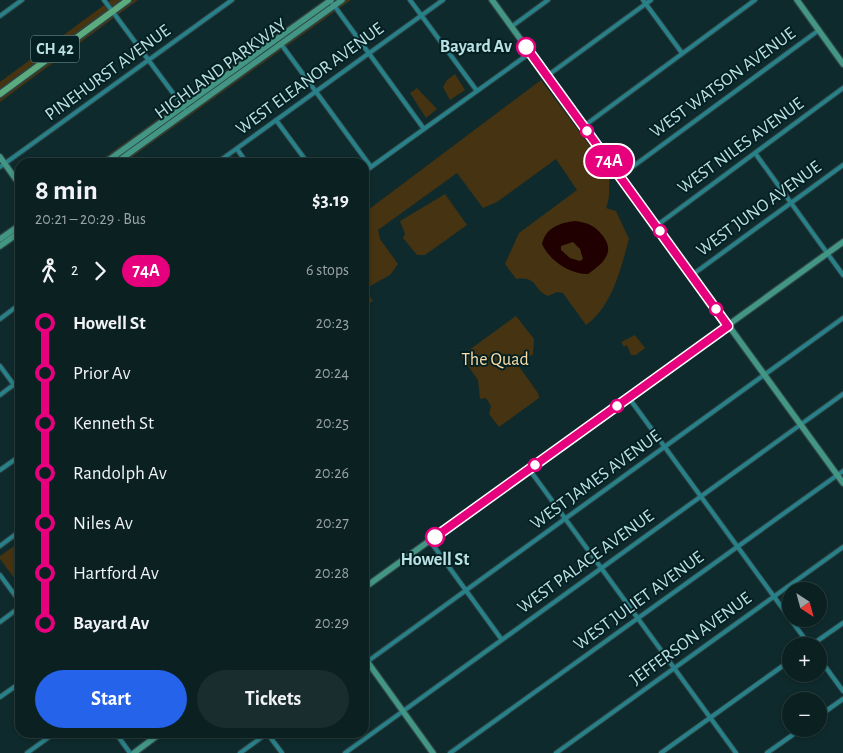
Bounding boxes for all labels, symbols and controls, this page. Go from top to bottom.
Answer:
street label: HIGHLAND PARKWAY [152,15,291,123]
street label: WEST ELEANOR AVENUE [233,19,387,138]
street label: PINEHURST AVENUE [42,22,174,124]
street label: WEST WATSON AVENUE [647,24,799,142]
road number: CH 42 [31,36,79,62]
marker: Bayard Av [516,37,536,57]
place label: Bayard Av [440,38,512,56]
street label: WEST NILES AVENUE [675,94,807,198]
unlabelled marker [580,124,594,138]
line badge: 74A [580,145,638,177]
text: 74A [595,152,623,170]
street label: WEST JUNO AVENUE [693,158,825,260]
text: 8 min [35,177,98,205]
text: $3.19 [312,191,349,210]
text: 20:21 – 20:29 · Bus [35,211,146,227]
unlabelled marker [653,224,667,238]
icon: walk [35,257,63,285]
icon: forward [86,257,114,285]
text: 2 [71,262,78,278]
text: 74A [132,262,160,280]
text: 6 stops [306,262,349,278]
unlabelled marker [709,302,723,316]
text: Howell St [73,314,146,333]
text: 20:23 [316,315,349,331]
park label: The Quad [461,351,529,369]
text: Prior Av [73,364,130,383]
text: 20:24 [315,365,349,381]
unlabelled marker [610,399,624,413]
text: Kenneth St [73,414,154,433]
text: 20:25 [316,415,349,431]
street label: WEST JAMES AVENUE [528,427,665,533]
unlabelled marker [528,458,542,472]
text: Randolph Av [73,464,167,483]
text: 20:26 [315,465,349,481]
street label: WEST PALACE AVENUE [515,507,658,617]
text: Niles Av [73,514,133,533]
text: 20:27 [316,515,349,531]
marker: Howell St [425,527,445,547]
street label: WEST JULIET AVENUE [571,548,707,654]
place label: Howell St [401,551,469,569]
text: Hartford Av [73,564,159,583]
text: 20:28 [315,565,349,581]
north arrow [782,582,828,628]
map controls [782,582,827,737]
street label: JEFFERSON AVENUE [627,589,755,689]
text: Bayard Av [73,614,149,633]
text: 20:29 [315,615,349,631]
button: + [782,637,827,682]
button: Start [35,670,187,728]
button: Tickets [197,670,349,728]
button: − [782,692,827,737]

